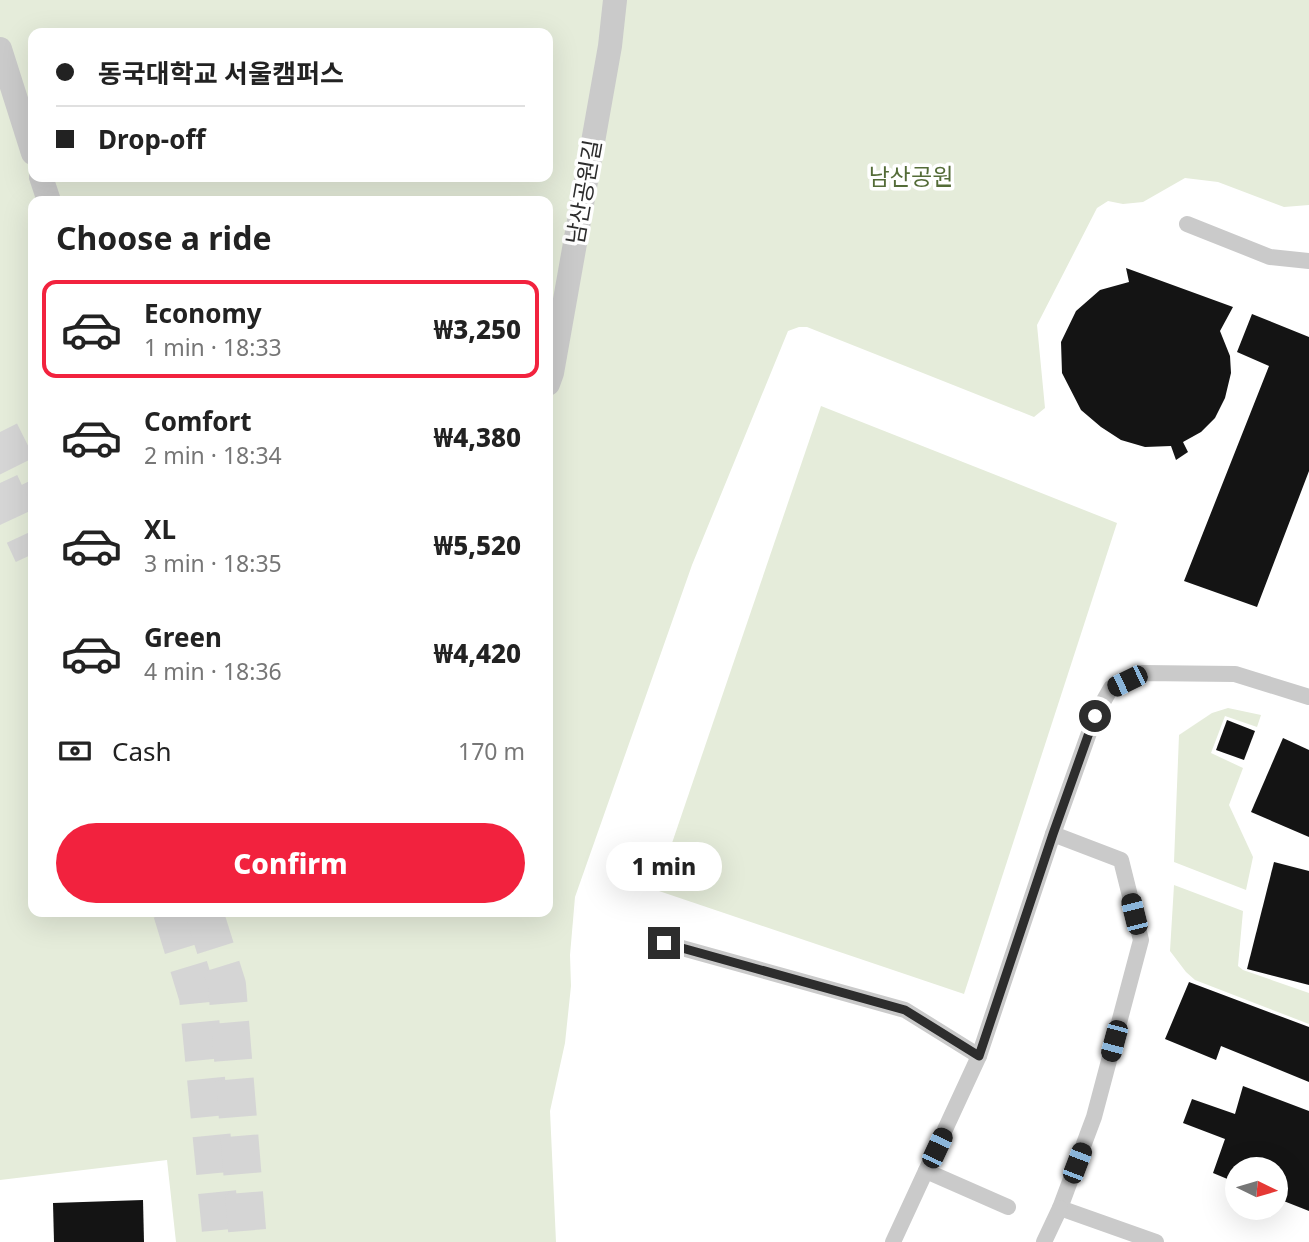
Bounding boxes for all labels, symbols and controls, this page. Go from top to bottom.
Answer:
text: 동국대학교 서울캠퍼스 [98,55,344,91]
text: Drop-off [98,121,205,157]
street label: 남산공원길 [558,137,608,247]
park label: 남산공원 [869,160,953,192]
text: Choose a ride [56,216,272,259]
text: Economy [144,295,262,331]
icon: car [60,298,123,361]
text: ₩3,250 [433,311,521,347]
text: 1 min · 18:33 [144,331,282,363]
text: Comfort [144,403,252,439]
icon: car [60,406,123,469]
text: ₩4,380 [433,419,521,455]
text: 2 min · 18:34 [144,439,282,471]
text: XL [144,511,176,547]
icon: car [60,514,123,577]
text: ₩5,520 [433,527,521,563]
text: 3 min · 18:35 [144,547,282,579]
text: Green [144,619,222,655]
icon: car [60,622,123,685]
text: ₩4,420 [433,635,521,671]
text: 4 min · 18:36 [144,655,282,687]
car [1104,662,1151,700]
route start [1079,700,1111,732]
icon: cash [56,732,94,770]
text: Cash [112,733,172,769]
text: 170 m [458,735,525,767]
button: Confirm [56,823,525,903]
callout: 1 min [606,842,722,890]
text: 1 min [632,850,696,882]
car [1119,891,1150,937]
route end [648,927,680,959]
car [1099,1018,1130,1064]
car [919,1125,956,1171]
car [1060,1140,1095,1186]
north arrow [1225,1157,1288,1220]
map controls [1225,1157,1288,1220]

